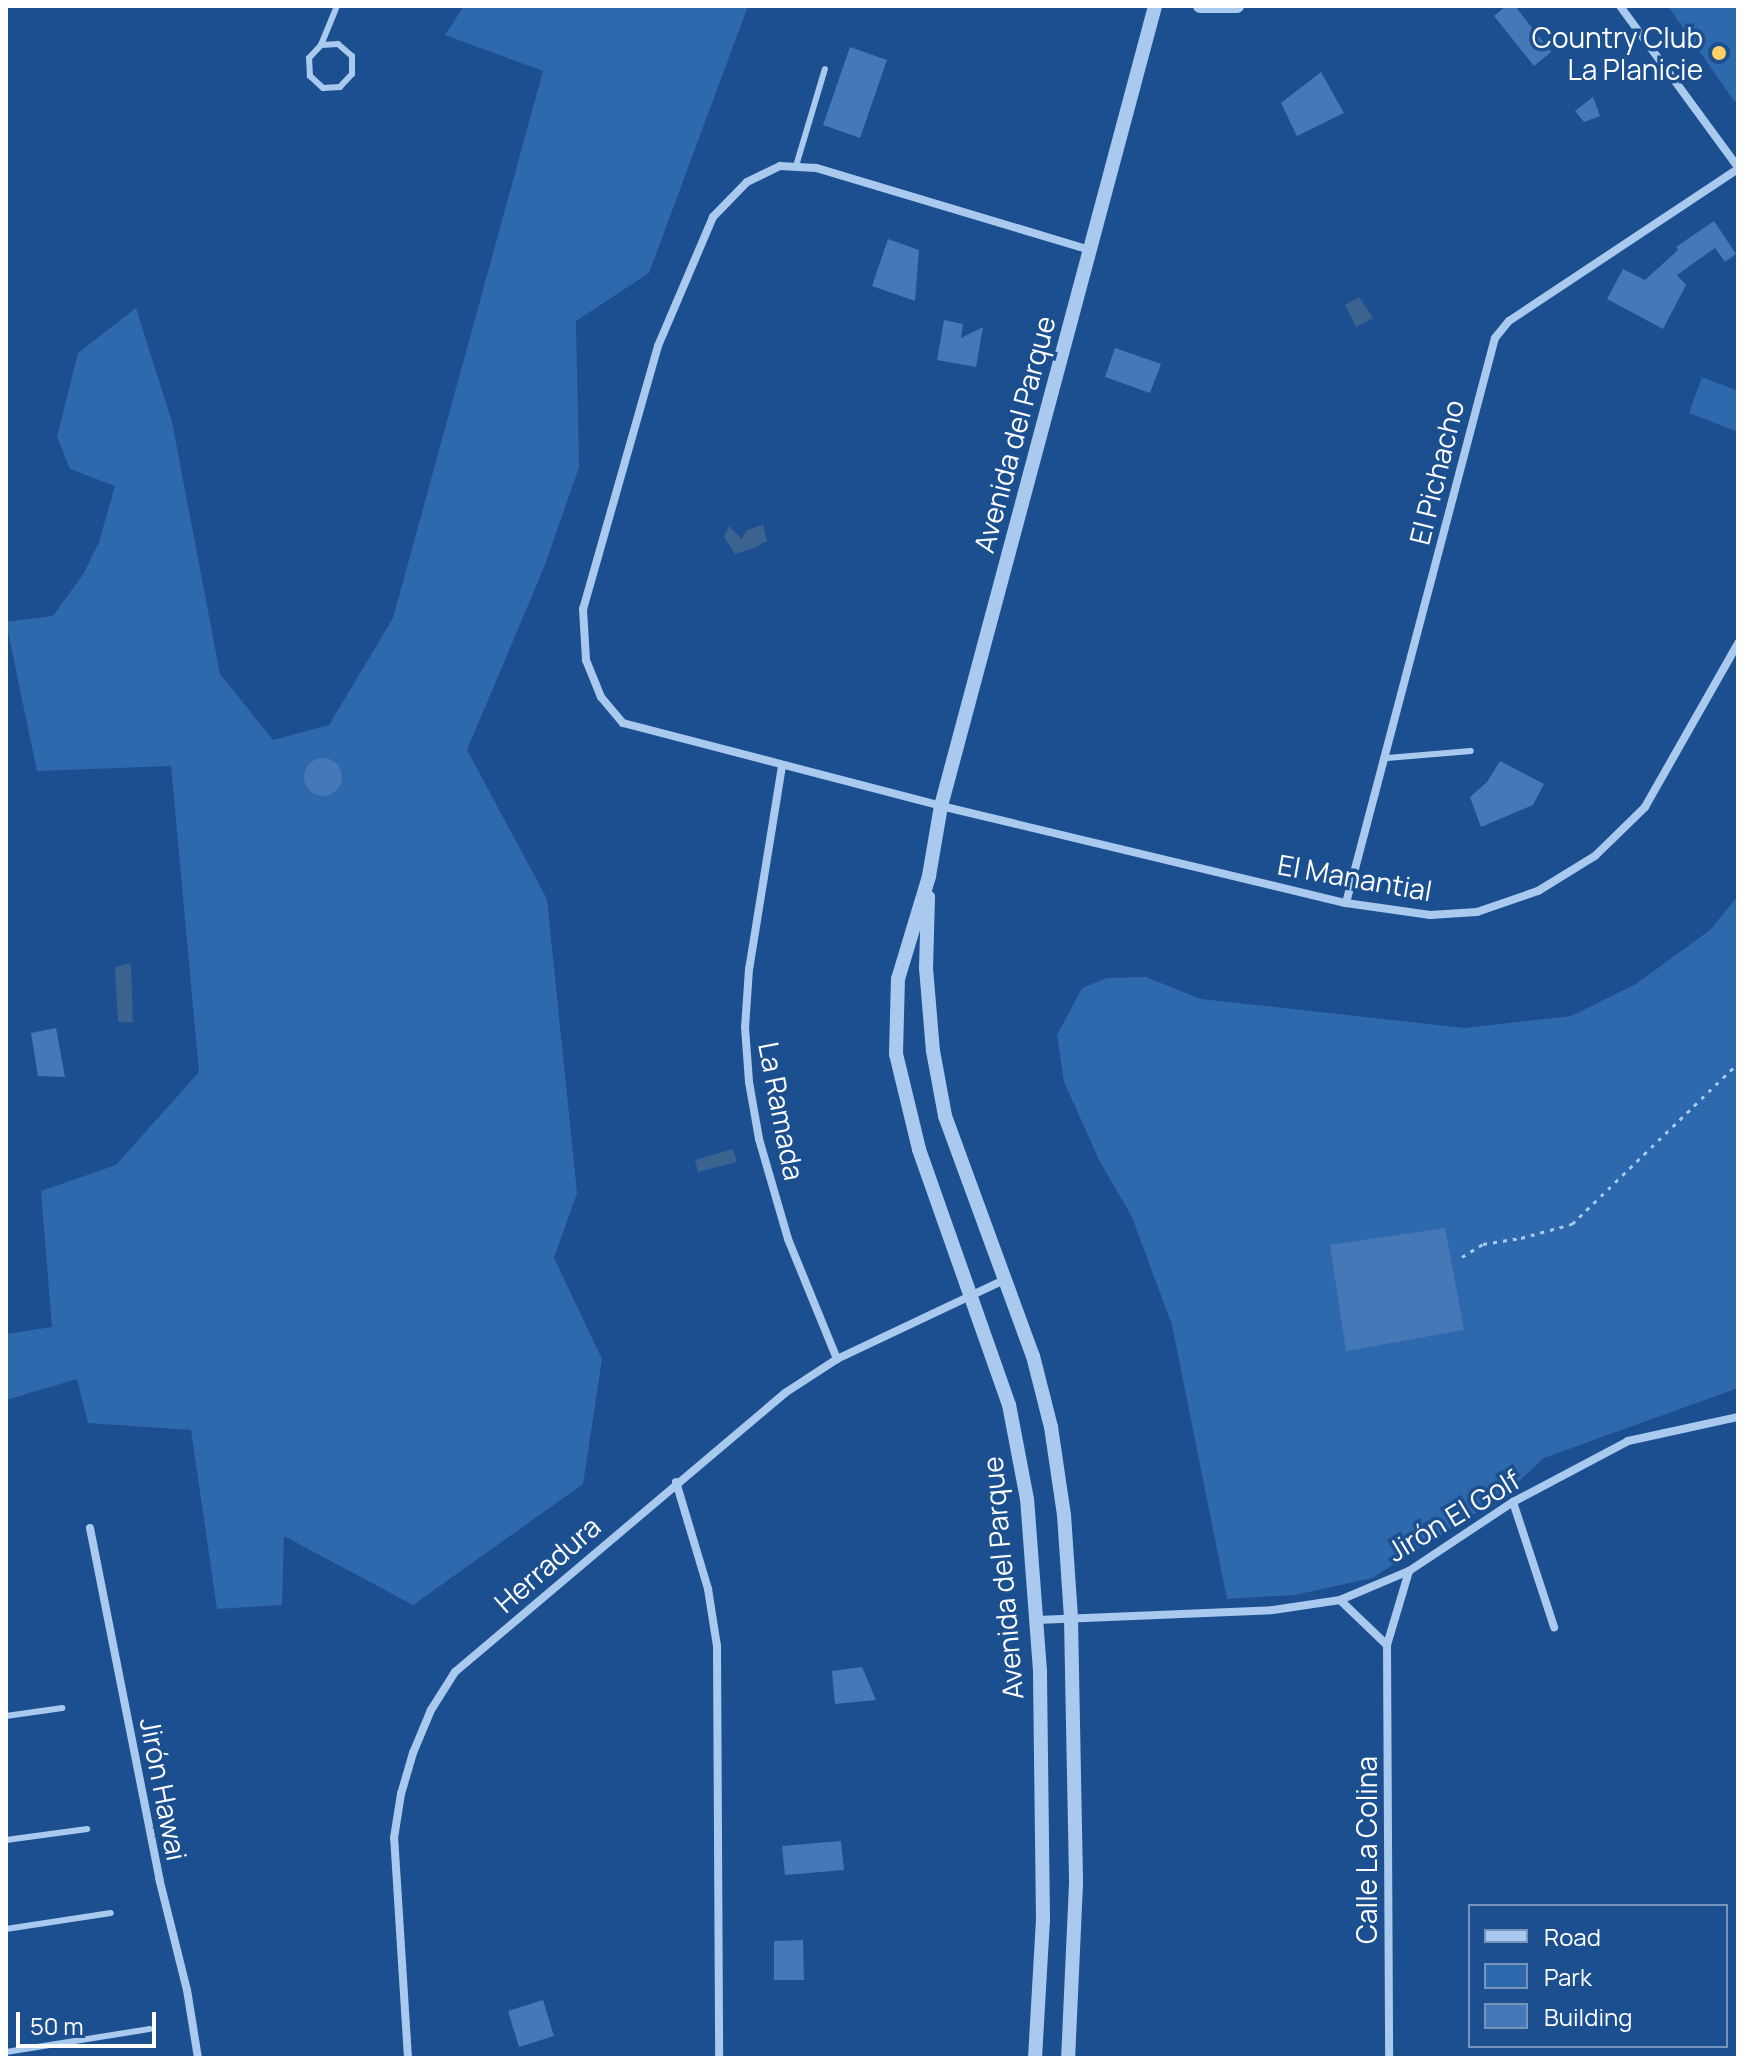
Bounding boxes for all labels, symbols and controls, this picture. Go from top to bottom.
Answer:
place label: Country Club La Planicie [1532,20,1703,86]
marker: Country Club La Planicie [1710,44,1728,62]
street label: Avenida del Parque [966,312,1062,556]
street label: El Pichacho [1402,396,1470,548]
street label: El Manantial [1275,847,1435,907]
street label: La Ramada [752,1039,812,1183]
street label: Avenida del Parque [975,1455,1029,1701]
street label: Jirón El Golf [1380,1462,1526,1568]
street label: Herradura [487,1509,607,1619]
street label: Jirón Hawai [134,1715,194,1863]
street label: Calle La Colina [1349,1756,1383,1944]
legend [1468,1904,1728,2048]
text: Road [1544,1920,1601,1953]
text: Park [1544,1960,1592,1993]
scale bar [20,1996,160,2046]
text: Building [1544,2000,1632,2033]
text: 50 m [30,2009,84,2042]

